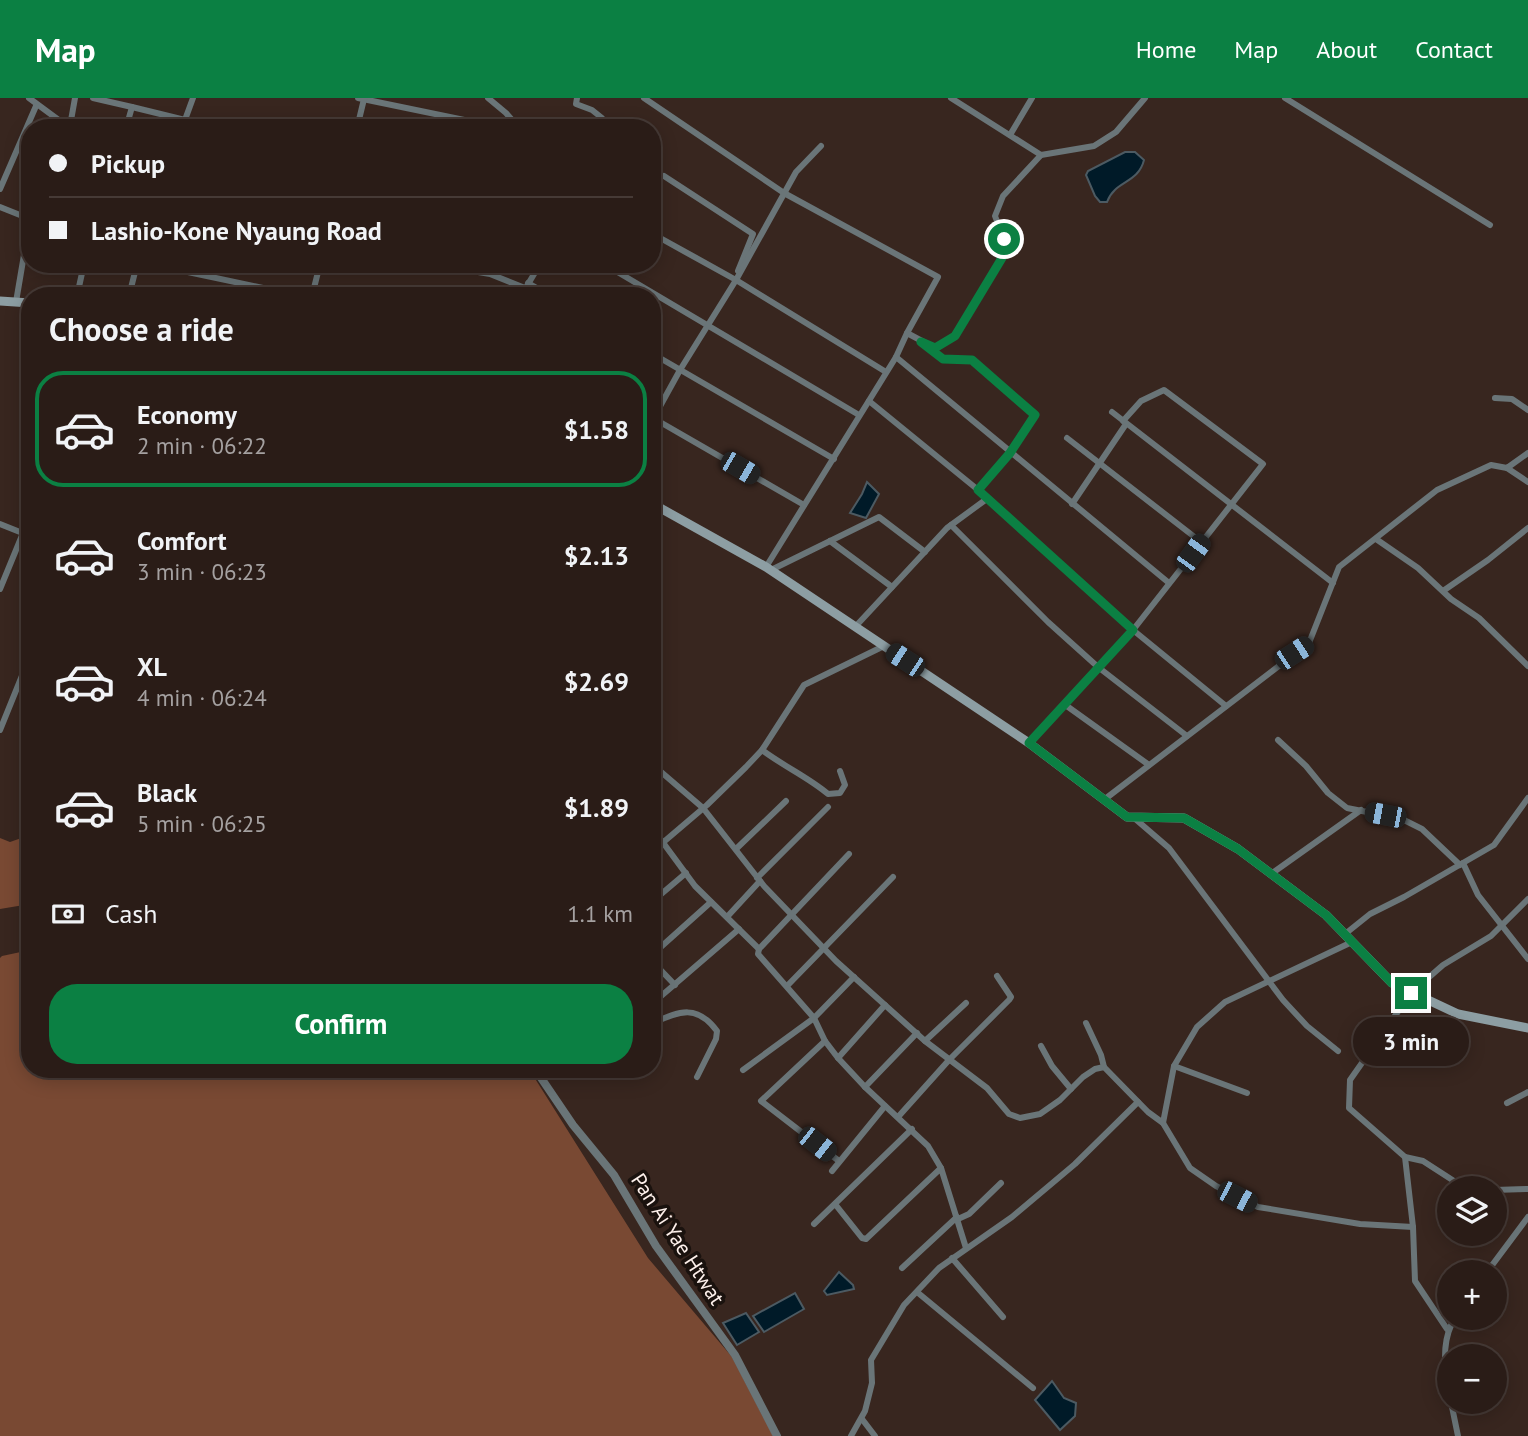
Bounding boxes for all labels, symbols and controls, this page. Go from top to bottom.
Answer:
text: Map [35,28,96,71]
text: Home [1136,34,1196,65]
text: Map [1234,34,1278,65]
text: About [1316,34,1377,65]
text: Contact [1415,34,1493,65]
text: Pickup [91,147,165,180]
text: Lashio-Kone Nyaung Road [91,214,382,247]
route start [988,223,1020,255]
text: Choose a ride [49,308,234,350]
icon: car [53,398,116,461]
text: Economy [137,398,237,431]
text: $1.58 [564,413,629,446]
text: 2 min · 06:22 [137,431,267,460]
car [717,448,764,488]
icon: car [53,524,116,587]
text: Comfort [137,524,227,557]
car [1173,530,1214,576]
text: $2.13 [564,539,629,572]
text: 3 min · 06:23 [137,557,267,586]
car [1271,633,1318,673]
car [882,640,929,680]
icon: car [53,650,116,713]
text: XL [137,650,167,683]
text: $2.69 [564,665,629,698]
text: 4 min · 06:24 [137,683,267,712]
icon: car [53,776,116,839]
text: Black [137,776,197,809]
text: $1.89 [564,791,629,824]
car [1363,801,1408,829]
text: 5 min · 06:25 [137,809,267,838]
icon: cash [49,895,87,933]
text: Cash [105,897,157,930]
text: 1.1 km [567,899,633,928]
route end [1395,977,1427,1009]
button: Confirm [49,984,633,1064]
callout: 3 min [1353,1018,1469,1066]
text: 3 min [1383,1027,1439,1056]
car [794,1123,841,1165]
street label: Pan Ai Yae Htwat [625,1168,731,1310]
map controls [1437,1176,1507,1414]
button: layers [1437,1176,1507,1246]
car [1214,1178,1261,1216]
button: + [1437,1260,1507,1330]
button: − [1437,1344,1507,1414]

